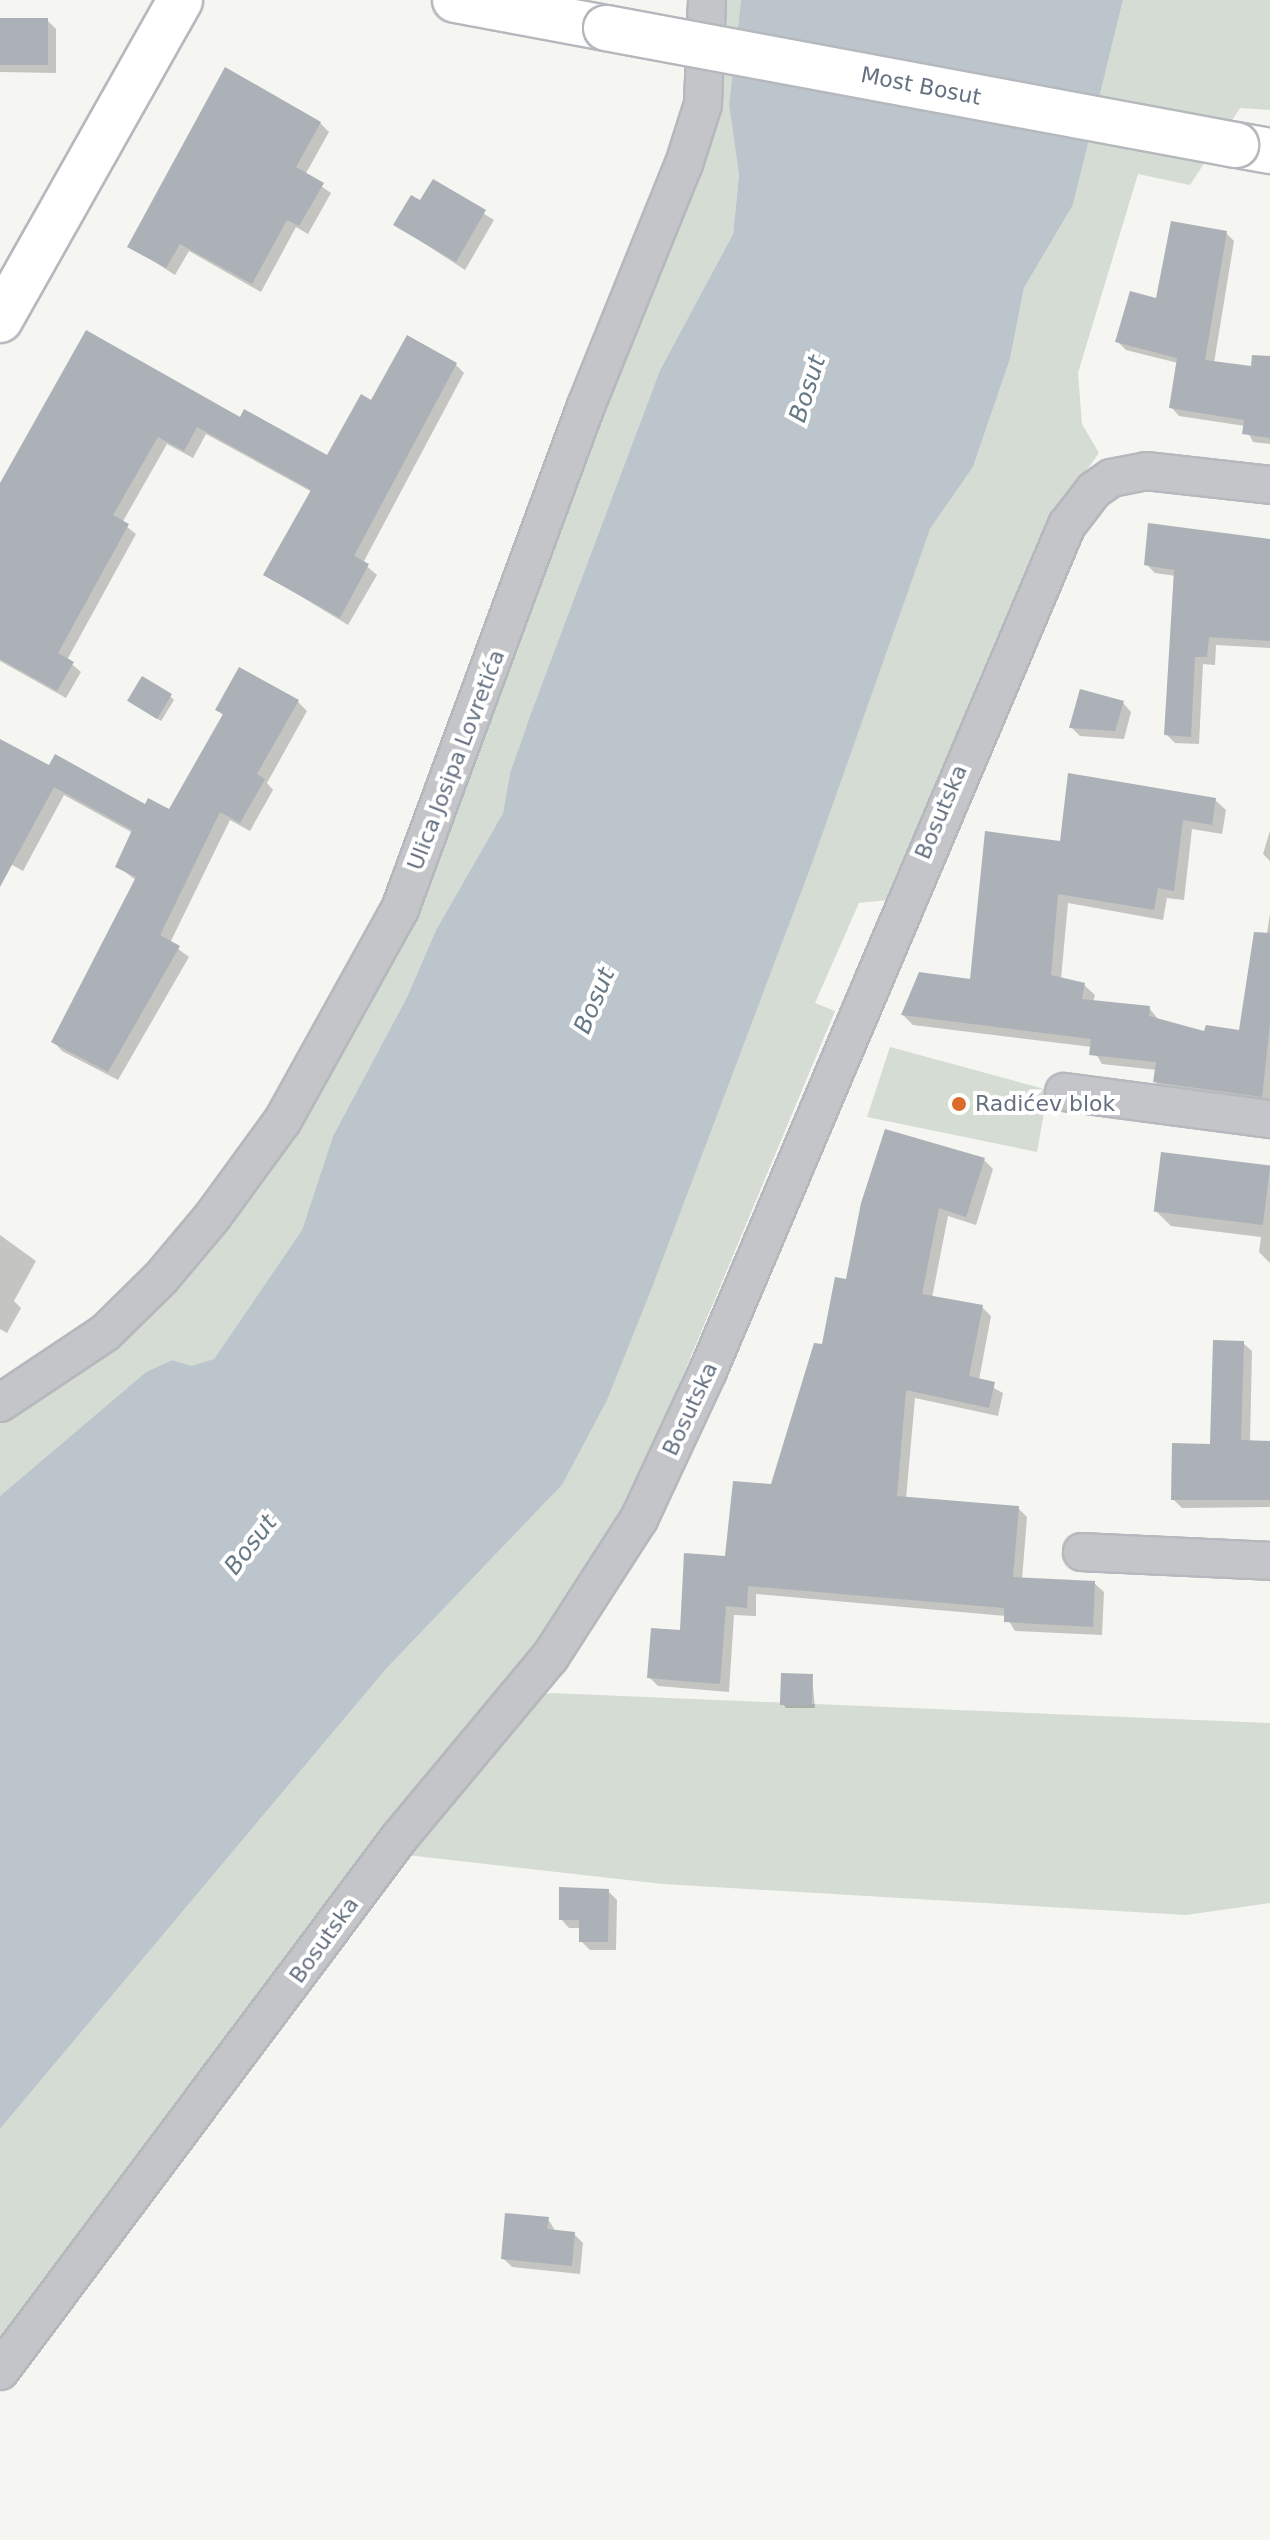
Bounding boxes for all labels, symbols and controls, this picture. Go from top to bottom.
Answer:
street label: Most Bosut [859,61,983,111]
water label: Bosut [784,352,832,426]
street label: Ulica Josipa Lovretića [402,646,510,874]
street label: Bosutska [909,761,973,863]
water label: Bosut [568,964,622,1038]
place label: Radićev blok [975,1091,1115,1117]
marker: Radićev blok [950,1095,968,1113]
street label: Bosutska [657,1358,723,1460]
water label: Bosut [219,1509,283,1581]
street label: Bosutska [284,1892,364,1988]

